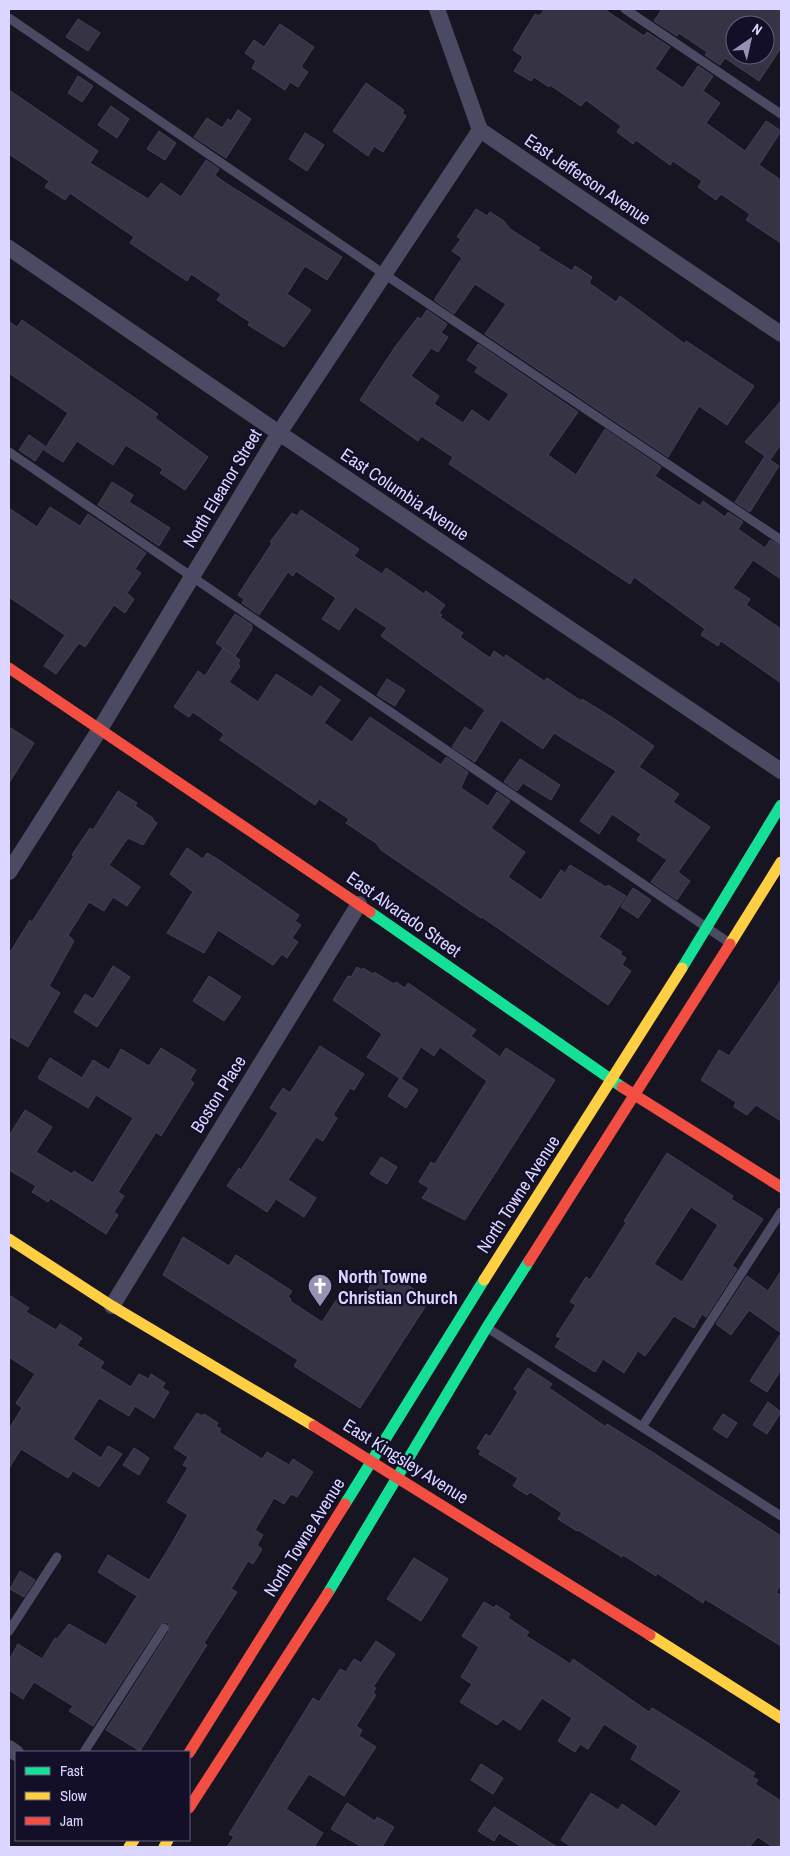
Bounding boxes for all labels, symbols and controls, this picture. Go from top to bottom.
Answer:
north arrow [725,15,775,65]
text: N [749,19,766,39]
street label: East Jefferson Avenue [520,127,656,231]
street label: North Eleanor Street [177,424,267,552]
street label: East Columbia Avenue [336,442,474,546]
street label: East Alvarado Street [342,865,466,963]
street label: Boston Place [184,1050,252,1138]
street label: North Towne Avenue [471,1130,565,1258]
place label: North Towne Christian Church [338,1264,458,1310]
church icon: North Towne Christian Church [307,1273,333,1307]
street label: East Kingsley Avenue [339,1412,473,1510]
street label: North Towne Avenue [257,1473,351,1601]
legend [15,1751,190,1841]
text: Fast [60,1760,84,1781]
text: Slow [60,1785,87,1806]
text: Jam [60,1810,83,1831]

